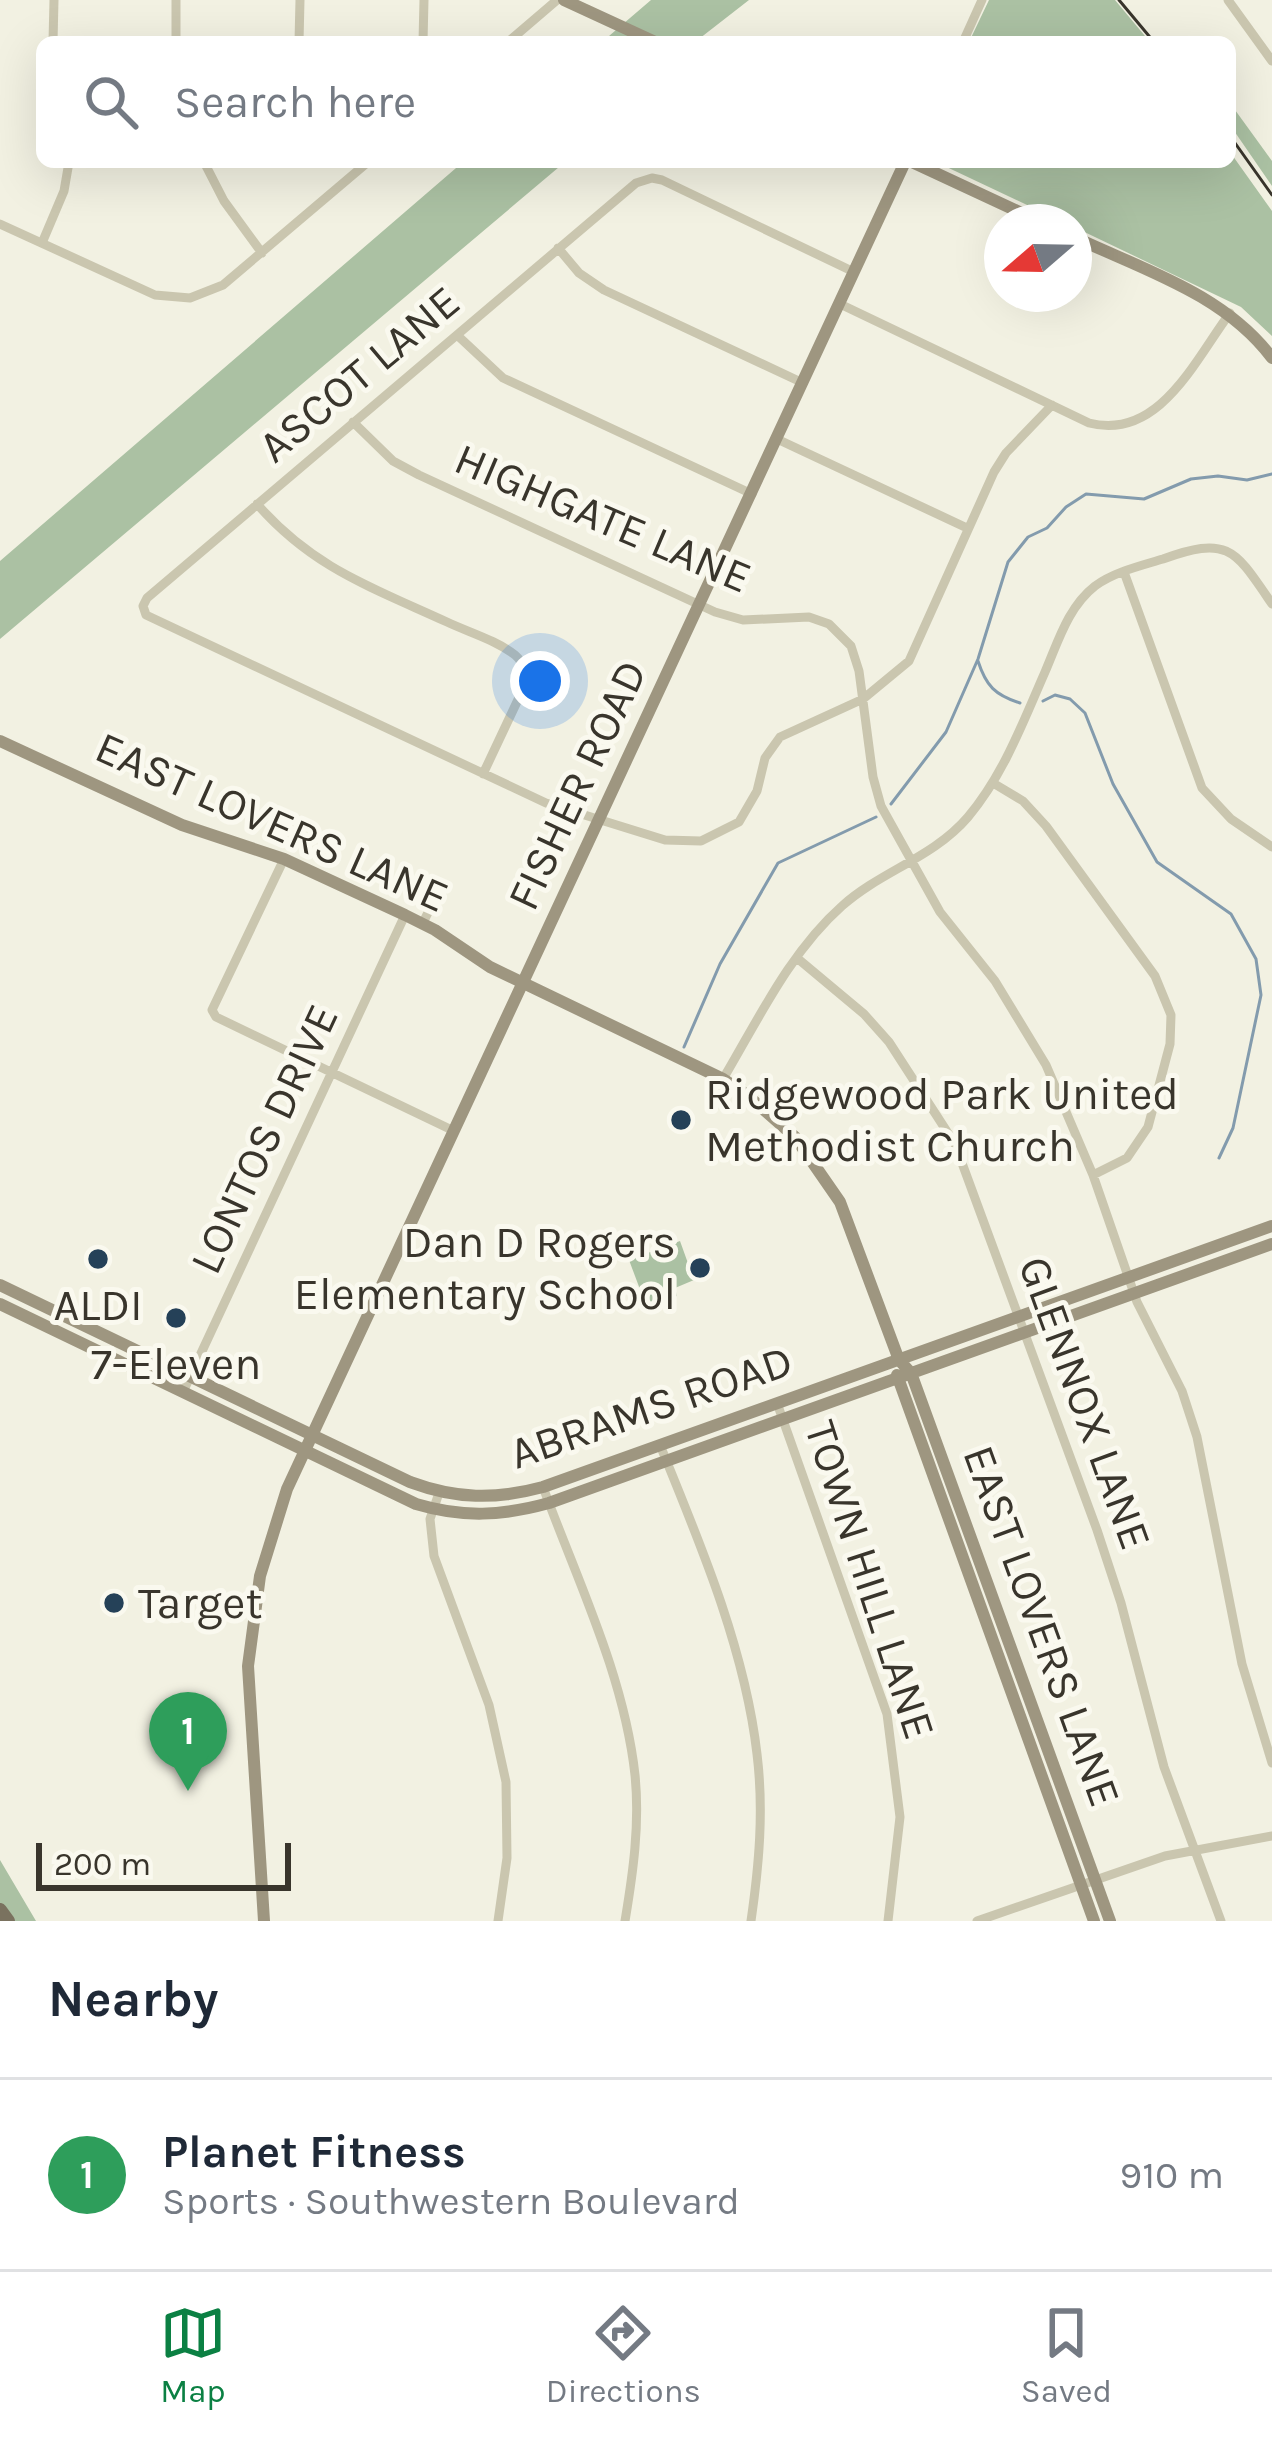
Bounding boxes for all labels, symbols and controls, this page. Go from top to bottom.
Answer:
search box [36,36,1236,168]
icon: search [78,69,144,135]
text: Search here [174,76,416,128]
north arrow [984,204,1092,312]
street label: ASCOT LANE [248,275,470,473]
street label: HIGHGATE LANE [447,432,759,604]
your location [510,651,570,711]
street label: FISHER ROAD [497,652,657,918]
street label: EAST LOVERS LANE [88,721,456,923]
street label: LONTOS DRIVE [179,996,349,1282]
place label: Ridgewood Park United Methodist Church [705,1068,1179,1172]
marker: Ridgewood Park United Methodist Church [668,1107,694,1133]
place label: Dan D Rogers Elementary School [294,1216,676,1321]
marker: ALDI [85,1246,111,1272]
street label: GLENNOX LANE [1008,1249,1162,1557]
marker: Dan D Rogers Elementary School [687,1255,713,1281]
place label: ALDI [53,1279,143,1331]
marker: 7-Eleven [163,1305,189,1331]
street label: ABRAMS ROAD [503,1334,799,1480]
place label: 7-Eleven [91,1338,261,1390]
street label: TOWN HILL LANE [794,1414,946,1746]
street label: EAST LOVERS LANE [953,1438,1131,1814]
place label: Target [138,1577,262,1630]
marker: Target [101,1590,127,1616]
pin: 1 [149,1692,227,1791]
scale bar [36,1837,291,1890]
text: 200 m [54,1845,151,1883]
text: Nearby [48,1969,218,2029]
text: Planet Fitness [162,2126,466,2178]
text: 1 [80,2152,94,2198]
text: 910 m [1120,2152,1224,2198]
text: Sports · Southwestern Boulevard [162,2178,740,2224]
tab: Map [160,2300,226,2410]
tab: Directions [546,2300,701,2410]
tab: Saved [1021,2300,1112,2410]

